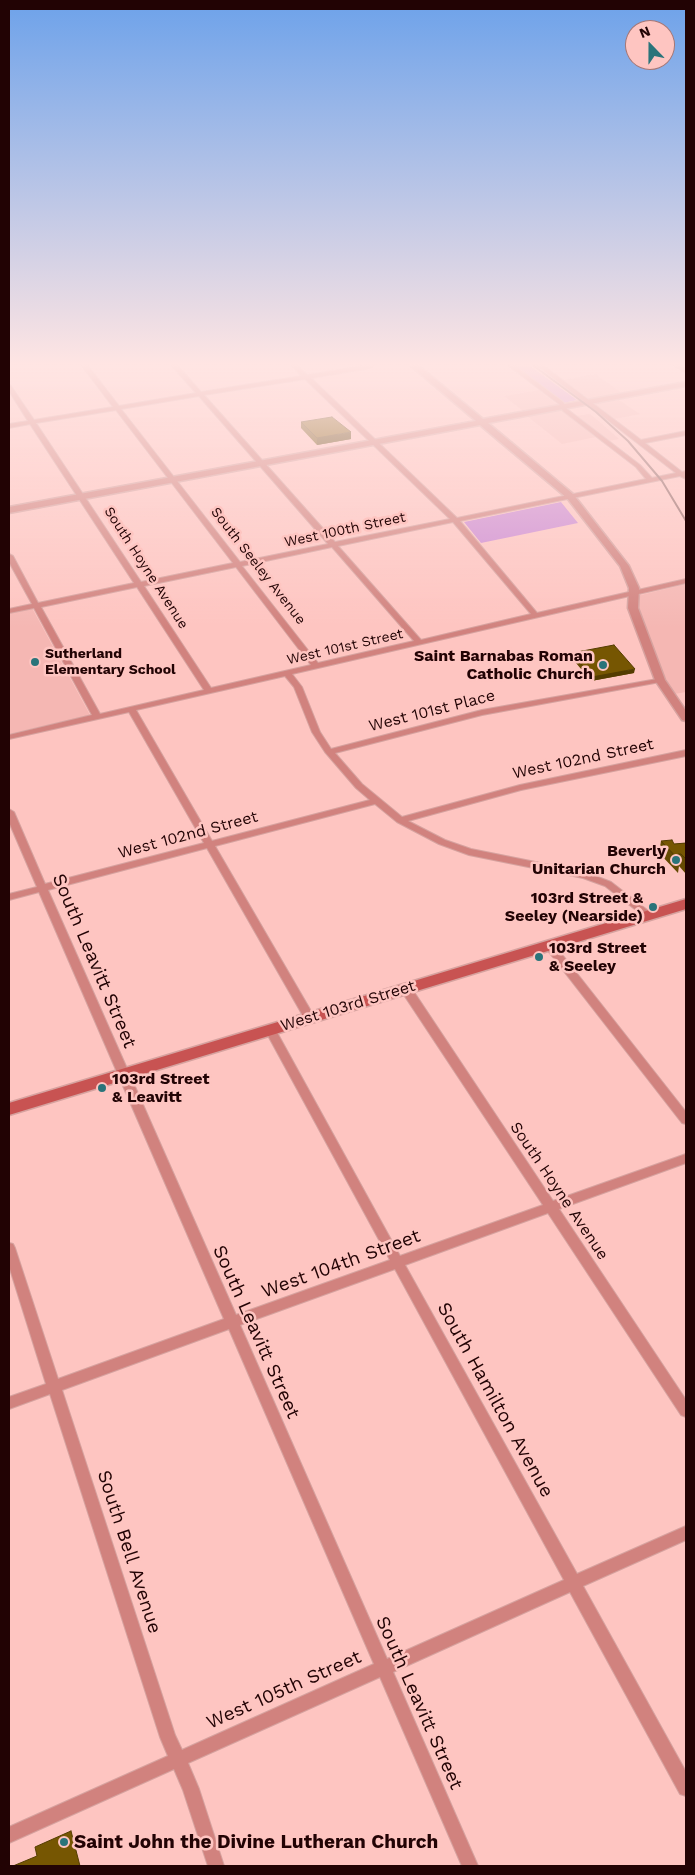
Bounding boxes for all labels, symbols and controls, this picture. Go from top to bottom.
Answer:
north arrow [625,20,675,70]
text: N [637,23,653,41]
street label: South Hoyne Avenue [100,504,192,632]
street label: South Seeley Avenue [207,504,309,628]
street label: West 100th Street [283,509,407,551]
street label: West 101st Street [285,625,405,669]
place label: Sutherland Elementary School [45,646,176,679]
place label: Saint Barnabas Roman Catholic Church [414,646,593,684]
marker: Sutherland Elementary School [29,656,41,668]
marker: Saint Barnabas Roman Catholic Church [597,659,609,671]
street label: West 101st Place [367,686,497,736]
street label: West 102nd Street [511,735,655,783]
street label: West 102nd Street [116,807,260,863]
place label: Beverly Unitarian Church [532,841,666,879]
marker: Beverly Unitarian Church [670,854,682,866]
street label: South Leavitt Street [47,870,141,1052]
place label: 103rd Street & Seeley (Nearside) [505,888,643,926]
marker: 103rd Street & Seeley (Nearside) [647,901,659,913]
place label: 103rd Street & Seeley [549,938,646,976]
marker: 103rd Street & Seeley [533,951,545,963]
street label: West 103rd Street [278,976,418,1036]
place label: 103rd Street & Leavitt [112,1069,209,1107]
marker: 103rd Street & Leavitt [96,1082,108,1094]
street label: South Hoyne Avenue [506,1118,612,1264]
street label: West 104th Street [259,1225,423,1303]
street label: South Leavitt Street [207,1242,305,1422]
street label: South Hamilton Avenue [432,1298,558,1502]
street label: South Bell Avenue [92,1468,166,1636]
street label: South Leavitt Street [370,1613,468,1793]
street label: West 105th Street [203,1646,365,1734]
place label: Saint John the Divine Lutheran Church [74,1831,438,1853]
marker: Saint John the Divine Lutheran Church [58,1836,70,1848]

